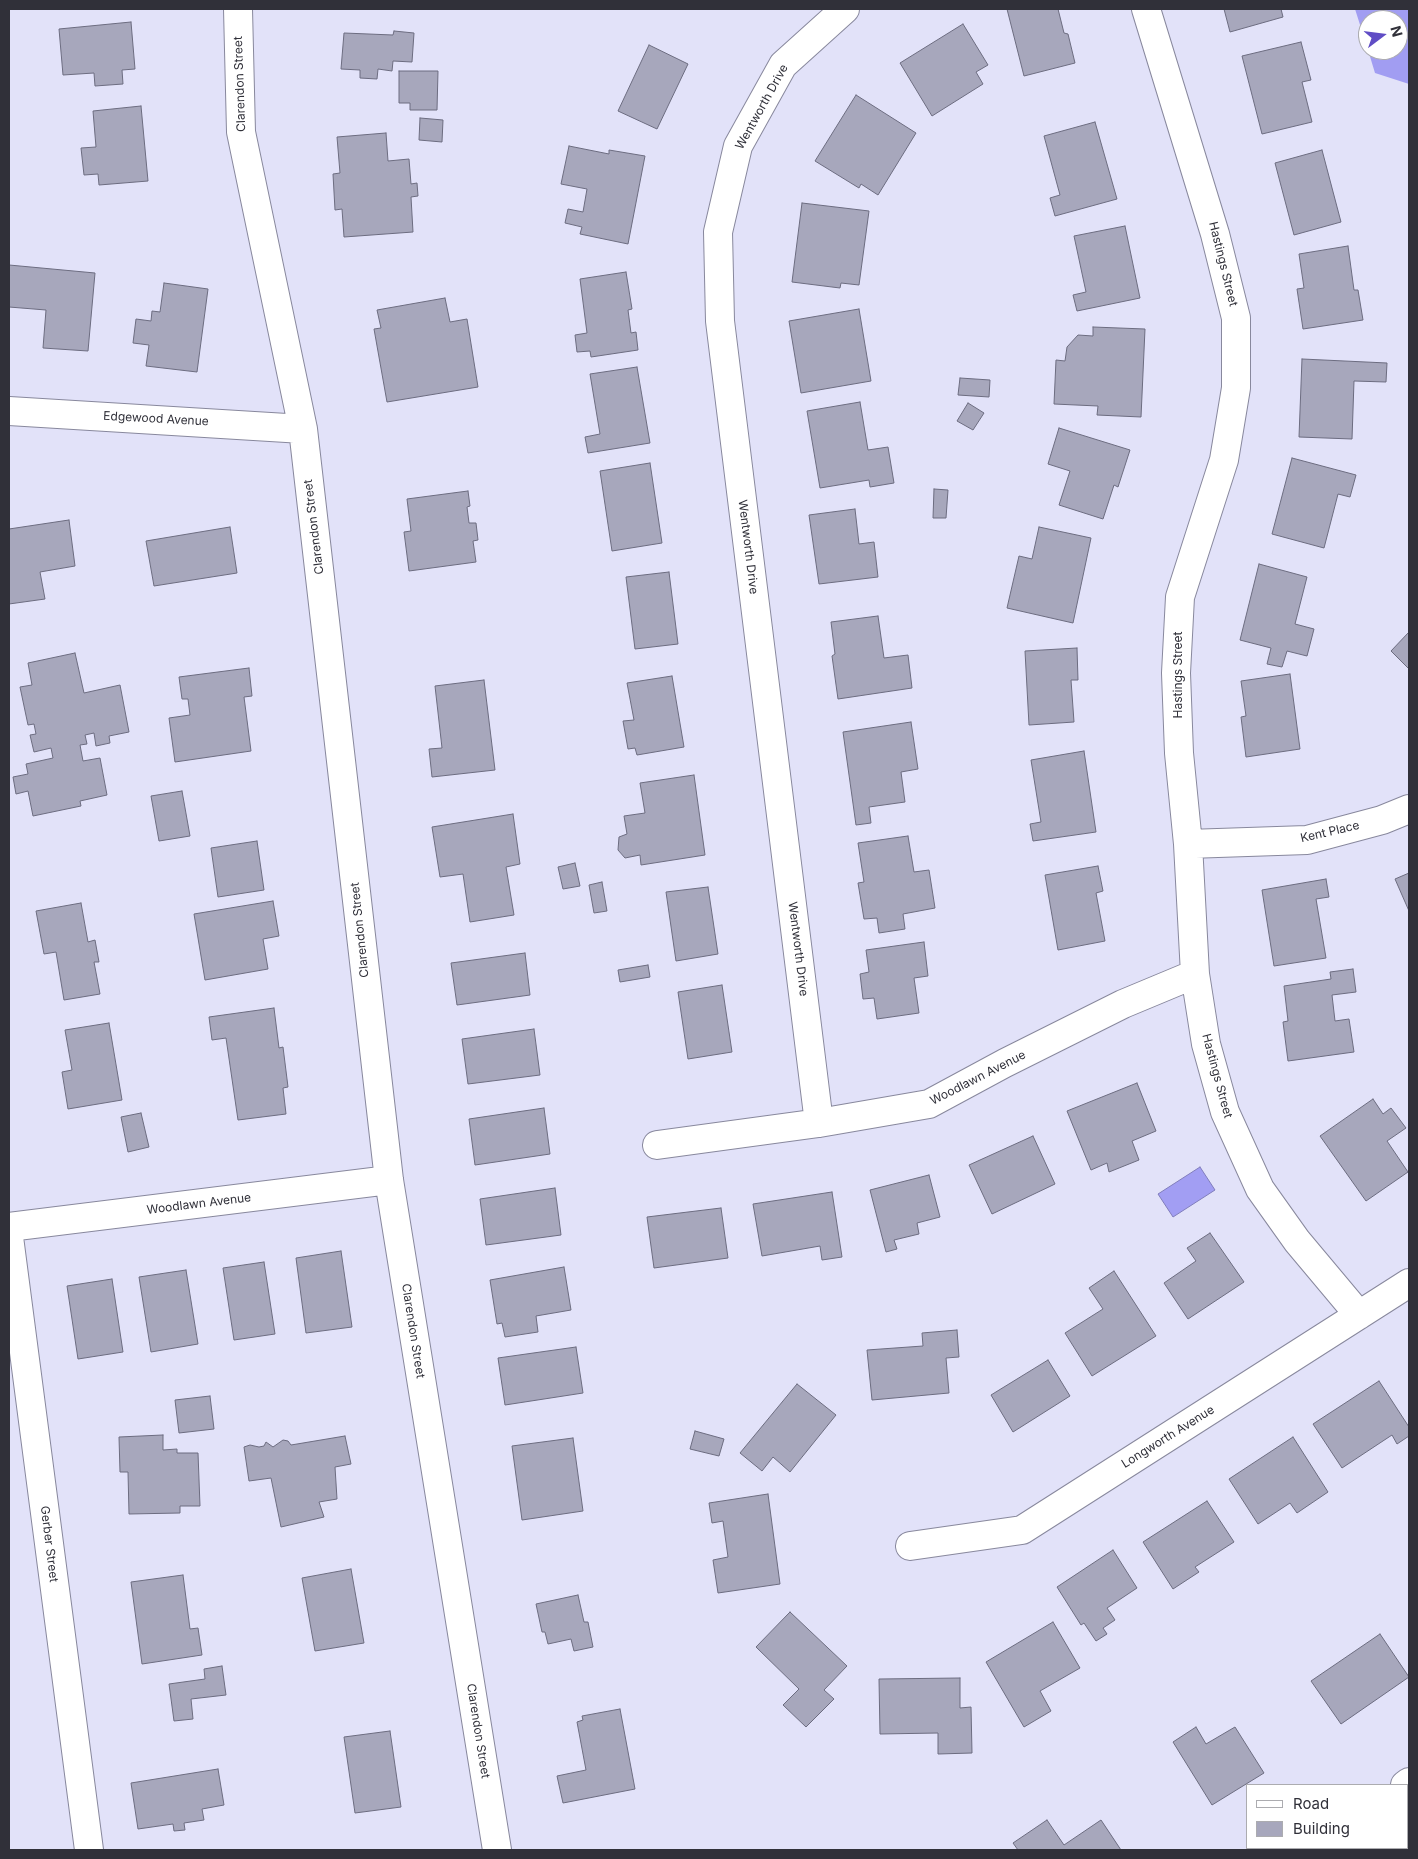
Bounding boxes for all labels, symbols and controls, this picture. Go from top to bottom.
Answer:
north arrow [1358,10,1408,60]
text: N [1387,24,1407,39]
street label: Clarendon Street [231,36,249,132]
street label: Wentworth Drive [733,62,791,152]
street label: Hastings Street [1206,220,1240,308]
street label: Edgewood Avenue [103,409,209,429]
street label: Clarendon Street [301,479,327,575]
street label: Wentworth Drive [735,499,761,595]
street label: Hastings Street [1171,632,1185,718]
street label: Kent Place [1299,818,1361,846]
street label: Clarendon Street [348,882,372,978]
street label: Wentworth Drive [785,901,811,997]
street label: Hastings Street [1199,1032,1235,1120]
street label: Woodlawn Avenue [928,1048,1028,1108]
street label: Woodlawn Avenue [146,1190,252,1218]
street label: Clarendon Street [398,1283,428,1379]
street label: Longworth Avenue [1119,1403,1217,1471]
street label: Gerber Street [37,1505,61,1583]
street label: Clarendon Street [463,1683,493,1779]
legend [1246,1784,1408,1849]
text: Road [1293,1794,1329,1813]
text: Building [1293,1819,1350,1838]

